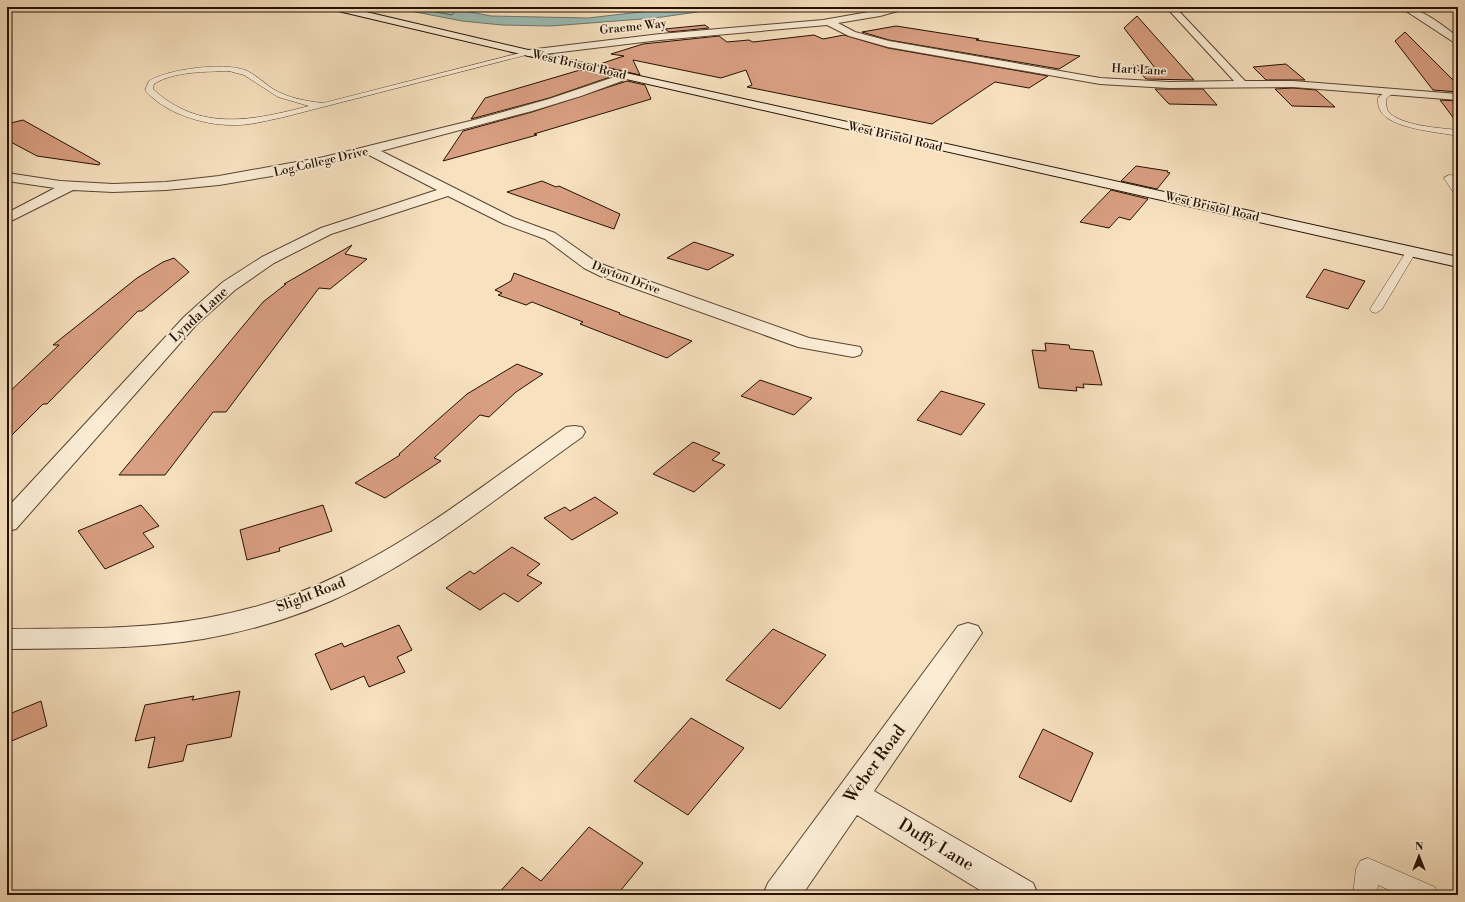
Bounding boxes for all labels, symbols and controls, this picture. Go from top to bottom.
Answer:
street label: Graeme Way [599,16,667,38]
street label: West Bristol Road [530,47,628,83]
street label: Hart Lane [1111,61,1167,79]
street label: West Bristol Road [846,119,944,155]
street label: Log College Drive [272,144,370,180]
street label: West Bristol Road [1163,189,1261,225]
street label: Dayton Drive [590,258,662,298]
street label: Lynda Lane [166,283,232,347]
street label: Slight Road [274,574,348,616]
street label: Weber Road [839,720,911,808]
street label: Duffy Lane [894,814,978,876]
north arrow [1399,836,1439,876]
text: N [1415,840,1424,854]

